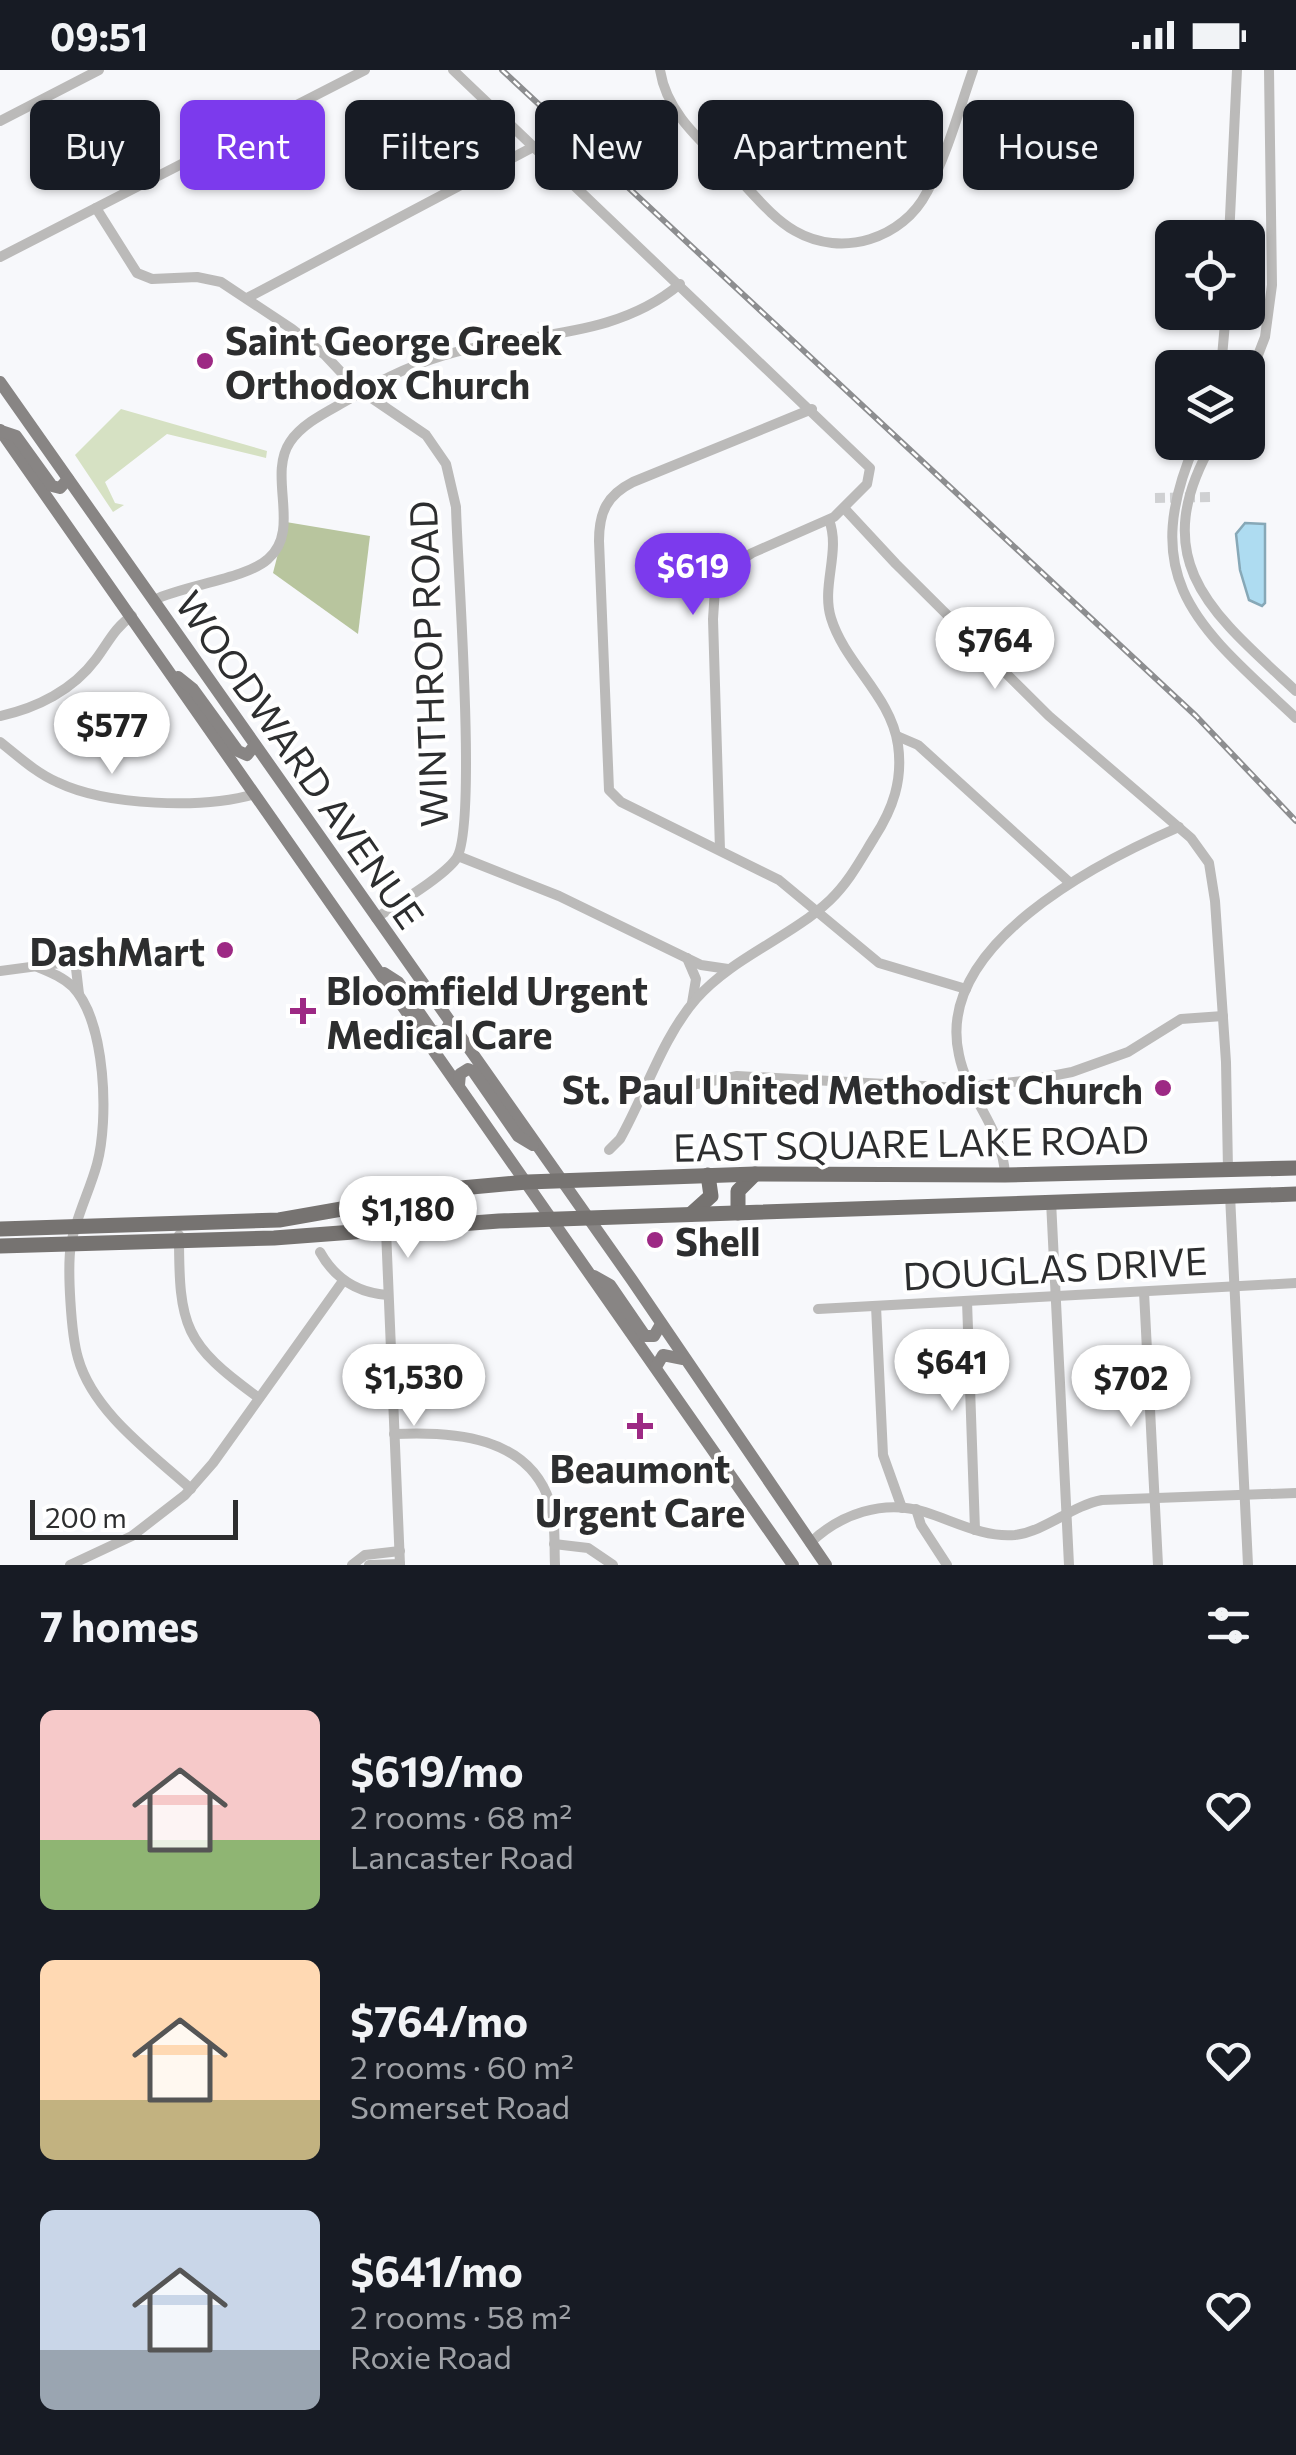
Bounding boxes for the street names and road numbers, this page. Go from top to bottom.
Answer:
street label: WINTHROP ROAD [398,500,456,828]
street label: WOODWARD AVENUE [167,581,435,937]
street label: EAST SQUARE LAKE ROAD [673,1114,1149,1170]
street label: DOUGLAS DRIVE [902,1236,1208,1298]

